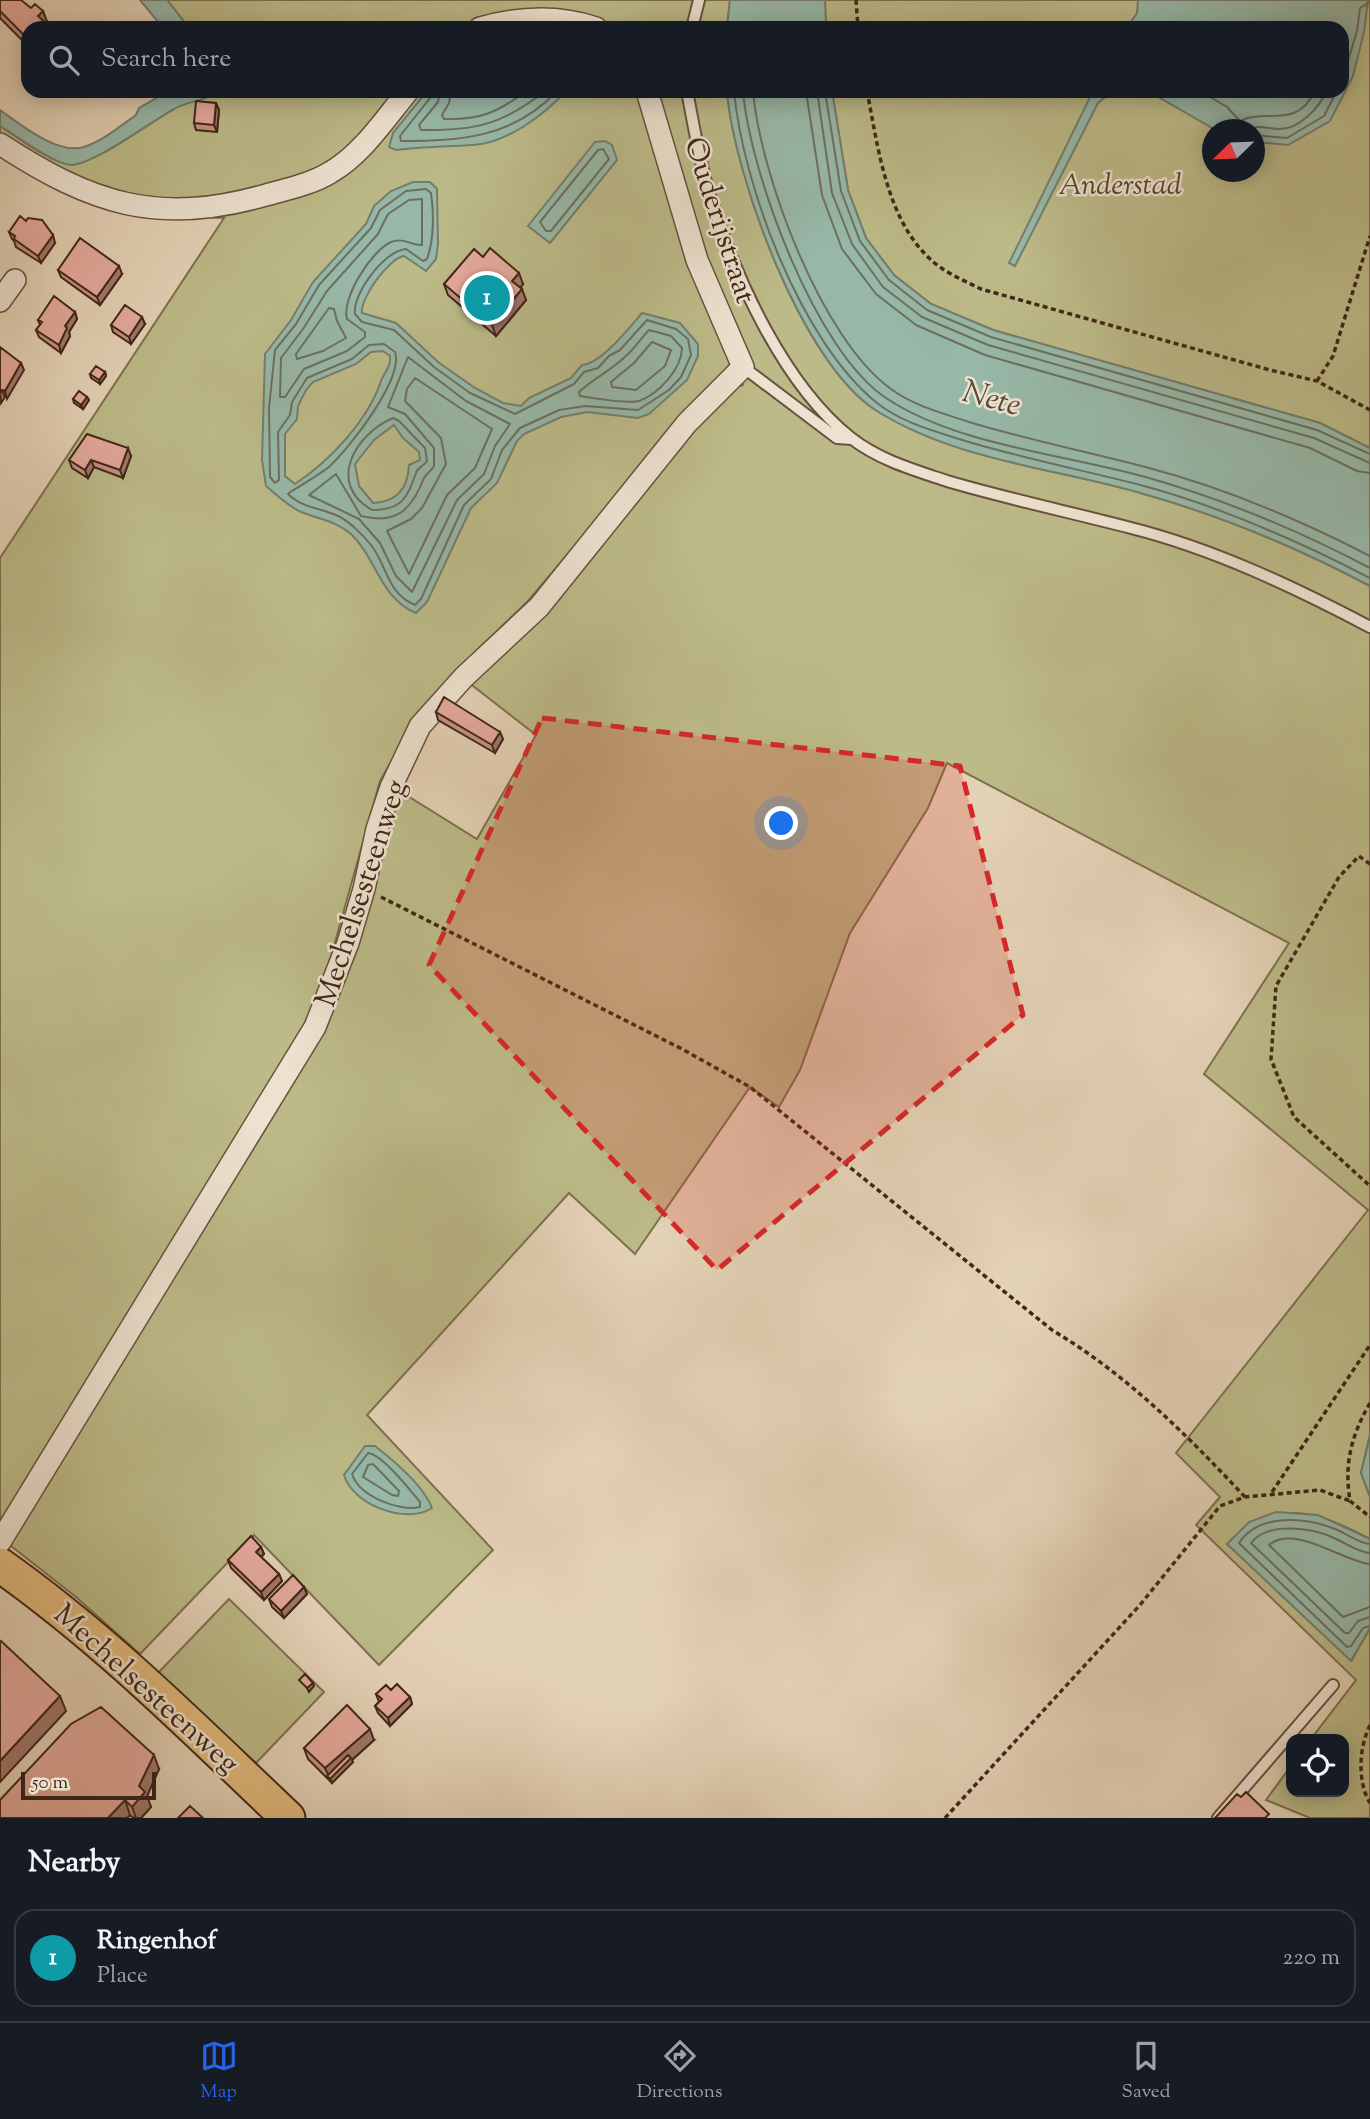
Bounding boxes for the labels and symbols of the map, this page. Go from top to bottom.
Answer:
north arrow [1202,119,1265,182]
street label: Ouderijstraat [672,132,766,309]
park label: Anderstad [1058,165,1182,208]
pin: 1 [464,272,510,324]
water label: Nete [957,370,1026,430]
street label: Mechelsesteenweg [305,774,419,1013]
your location [764,806,798,840]
street label: Mechelsesteenweg [43,1595,248,1785]
scale bar [21,1769,156,1801]

